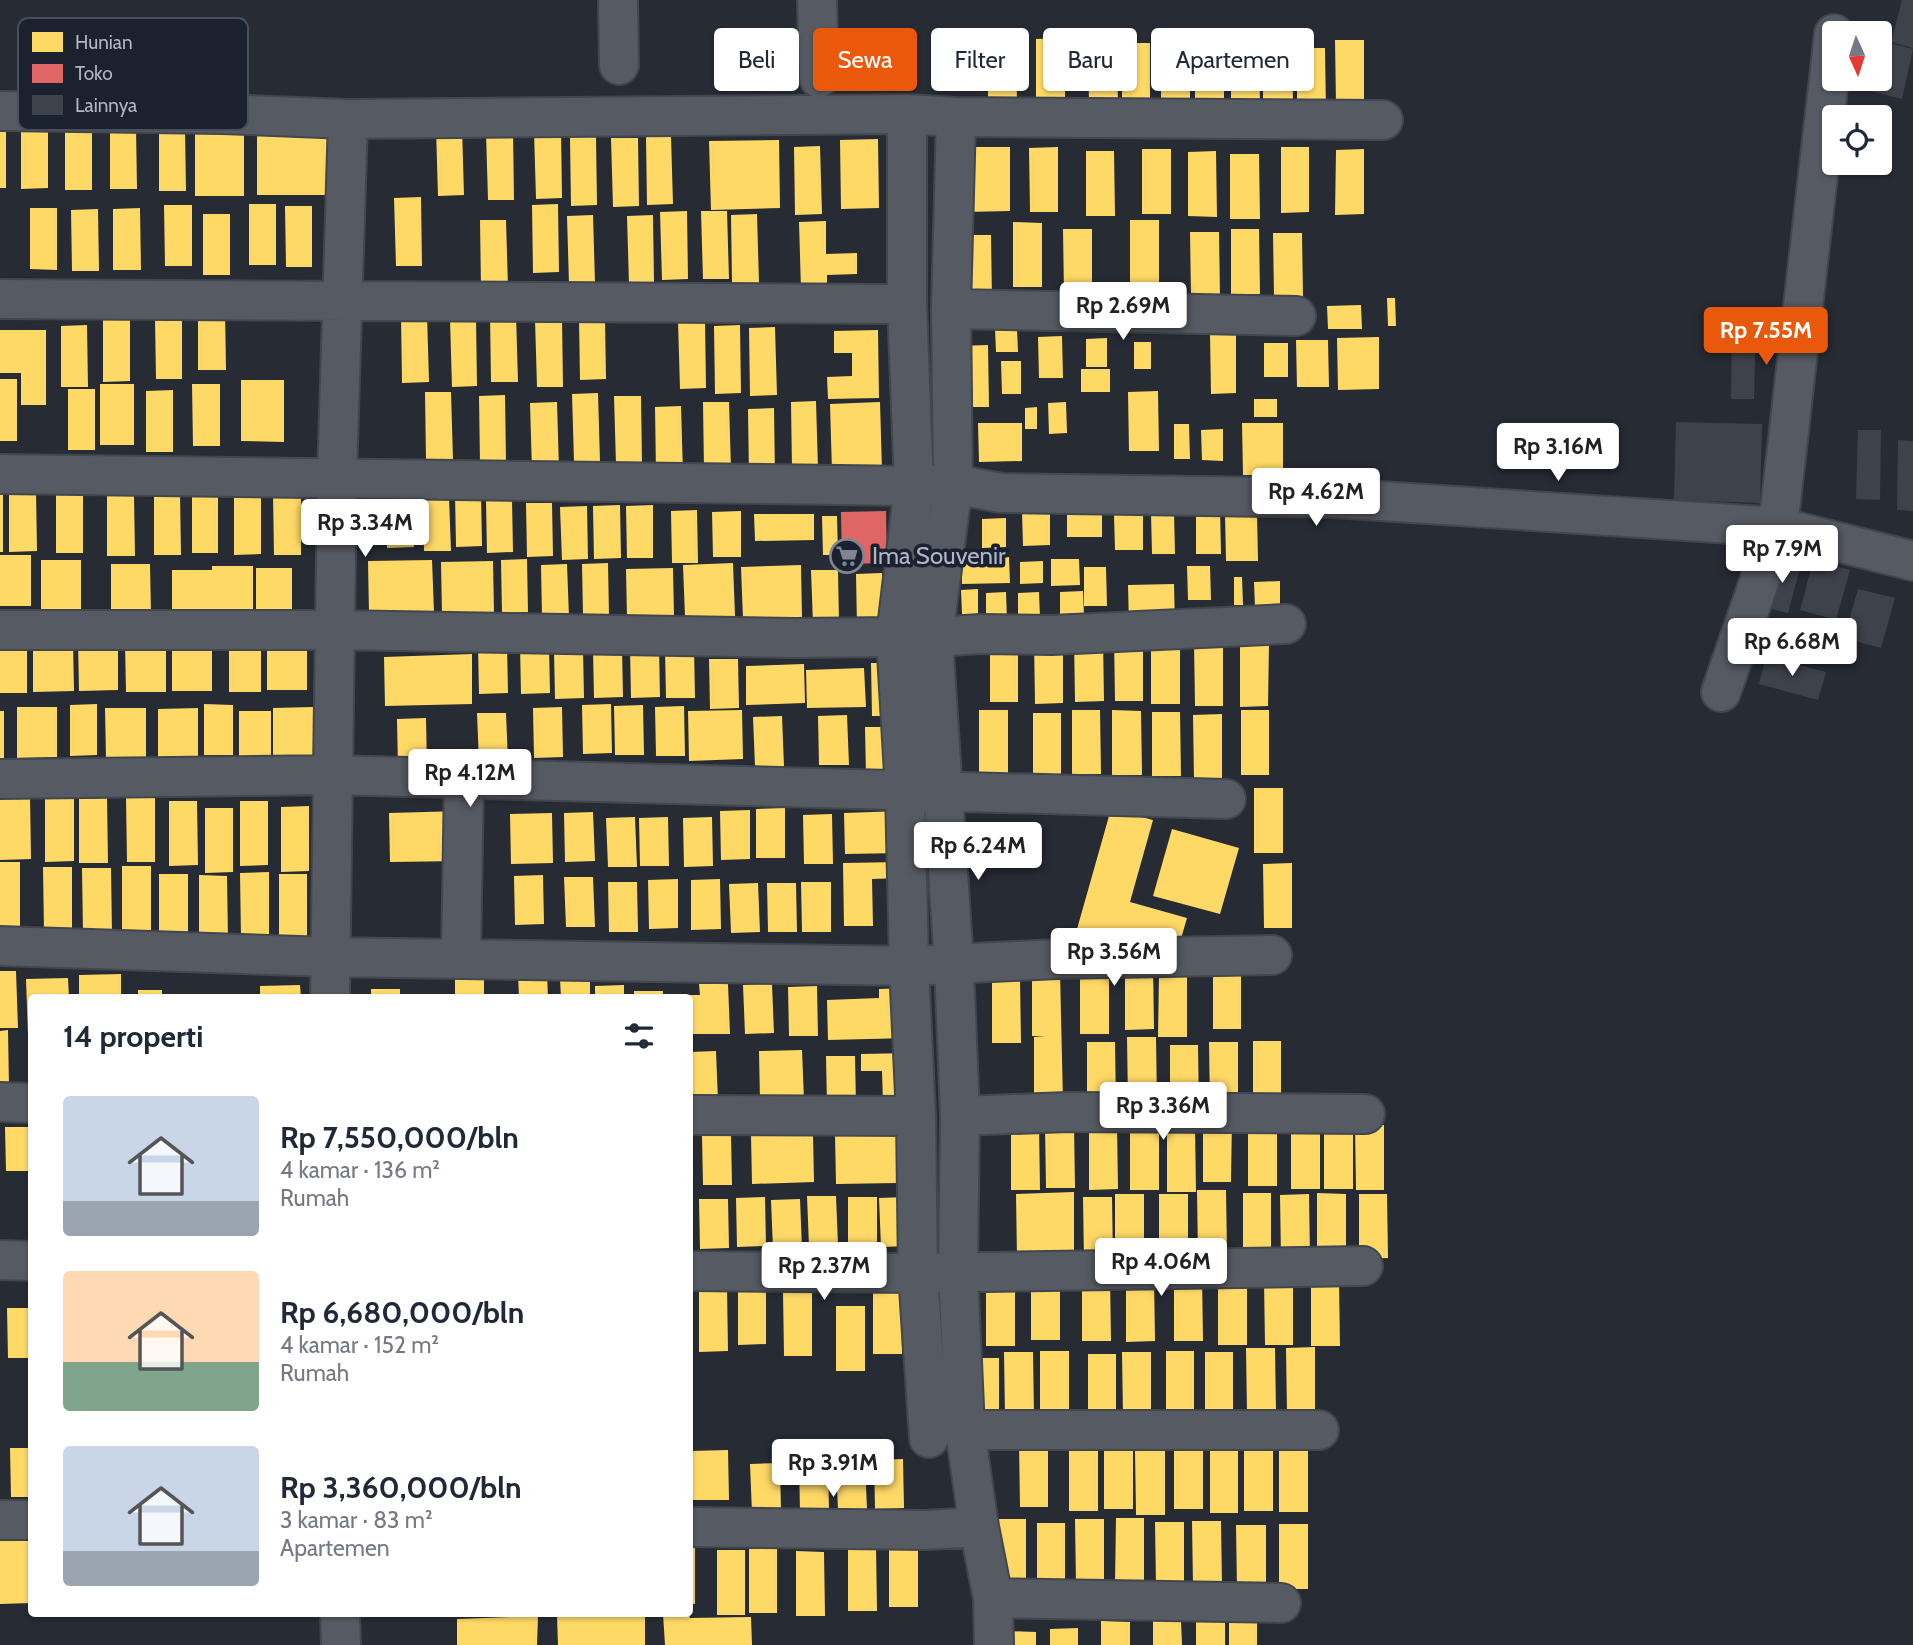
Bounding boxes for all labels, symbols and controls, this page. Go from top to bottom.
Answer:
legend [18,18,248,130]
north arrow [1822,21,1892,91]
map controls [1822,21,1892,175]
chip: Beli [714,28,799,91]
chip: Sewa [813,28,917,91]
chip: Filter [931,28,1029,91]
chip: Baru [1043,28,1137,91]
chip: Apartemen [1151,28,1314,91]
text: Hunian [75,31,133,54]
text: Toko [75,62,113,85]
text: Lainnya [75,94,137,117]
button: locate [1822,105,1892,175]
pin: Rp 2.69M [1051,282,1195,342]
text: Rp 2.69M [1076,291,1170,319]
pin: Rp 7.55M [1694,308,1838,367]
text: Rp 7.55M [1720,316,1812,344]
pin: Rp 3.16M [1486,424,1630,483]
text: Rp 3.16M [1513,432,1603,460]
pin: Rp 4.62M [1244,468,1388,528]
text: Rp 4.62M [1268,477,1364,505]
pin: Rp 3.34M [293,500,437,559]
text: Rp 3.34M [317,508,413,536]
pin: Rp 7.9M [1717,526,1847,585]
text: Rp 7.9M [1742,534,1822,562]
supermarket icon: Ima Souvenir [828,537,866,575]
place label: Ima Souvenir [872,541,1006,570]
pin: Rp 6.68M [1720,618,1864,678]
text: Rp 6.68M [1744,627,1840,655]
pin: Rp 4.12M [398,750,542,809]
text: Rp 4.12M [424,758,516,786]
pin: Rp 6.24M [906,822,1050,882]
text: Rp 6.24M [930,831,1026,859]
pin: Rp 3.56M [1042,928,1186,988]
text: Rp 3.56M [1067,937,1161,965]
icon: filters [620,1017,658,1055]
text: 14 properti [63,1018,203,1055]
pin: Rp 3.36M [1091,1082,1235,1142]
text: Rp 3.36M [1116,1091,1210,1119]
text: Rp 7,550,000/bln [280,1119,519,1156]
icon: home [119,1124,203,1208]
text: 4 kamar · 136 m² [280,1156,440,1184]
text: Rumah [280,1184,349,1212]
pin: Rp 4.06M [1089,1238,1233,1298]
pin: Rp 2.37M [752,1242,896,1302]
text: Rp 4.06M [1111,1247,1211,1275]
text: Rp 2.37M [778,1251,870,1279]
text: Rp 6,680,000/bln [280,1294,524,1331]
icon: home [119,1299,203,1383]
text: 4 kamar · 152 m² [280,1331,439,1359]
text: Rumah [280,1359,349,1387]
pin: Rp 3.91M [761,1440,905,1499]
text: Rp 3.91M [788,1448,878,1476]
text: Rp 3,360,000/bln [280,1469,522,1506]
icon: home [119,1474,203,1558]
text: 3 kamar · 83 m² [280,1506,433,1534]
text: Apartemen [280,1534,390,1562]

